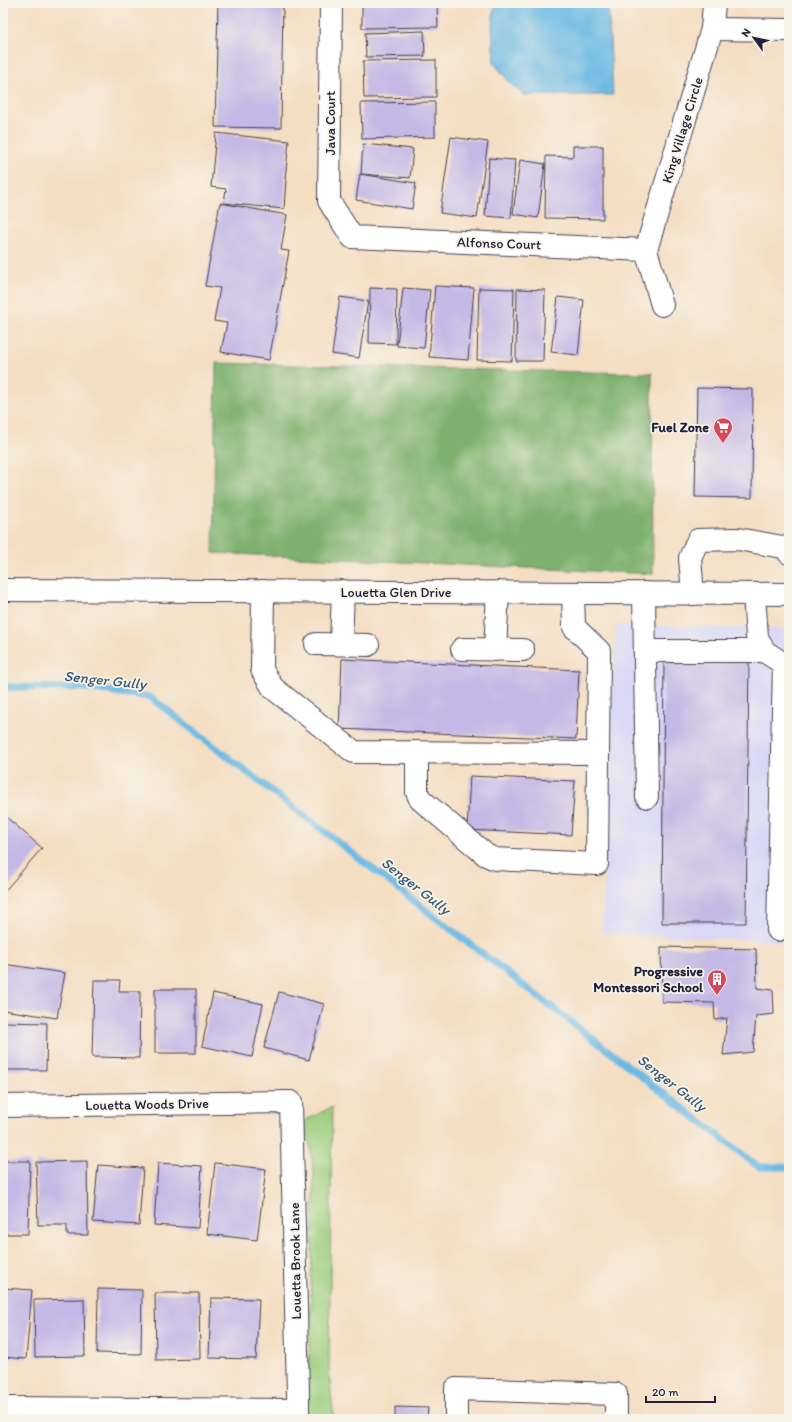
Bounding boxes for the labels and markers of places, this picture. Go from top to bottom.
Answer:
supermarket icon: Fuel Zone [712,416,734,444]
place label: Fuel Zone [651,419,709,436]
place label: Progressive Montessori School [593,963,704,996]
building icon: Progressive Montessori School [706,968,728,996]

